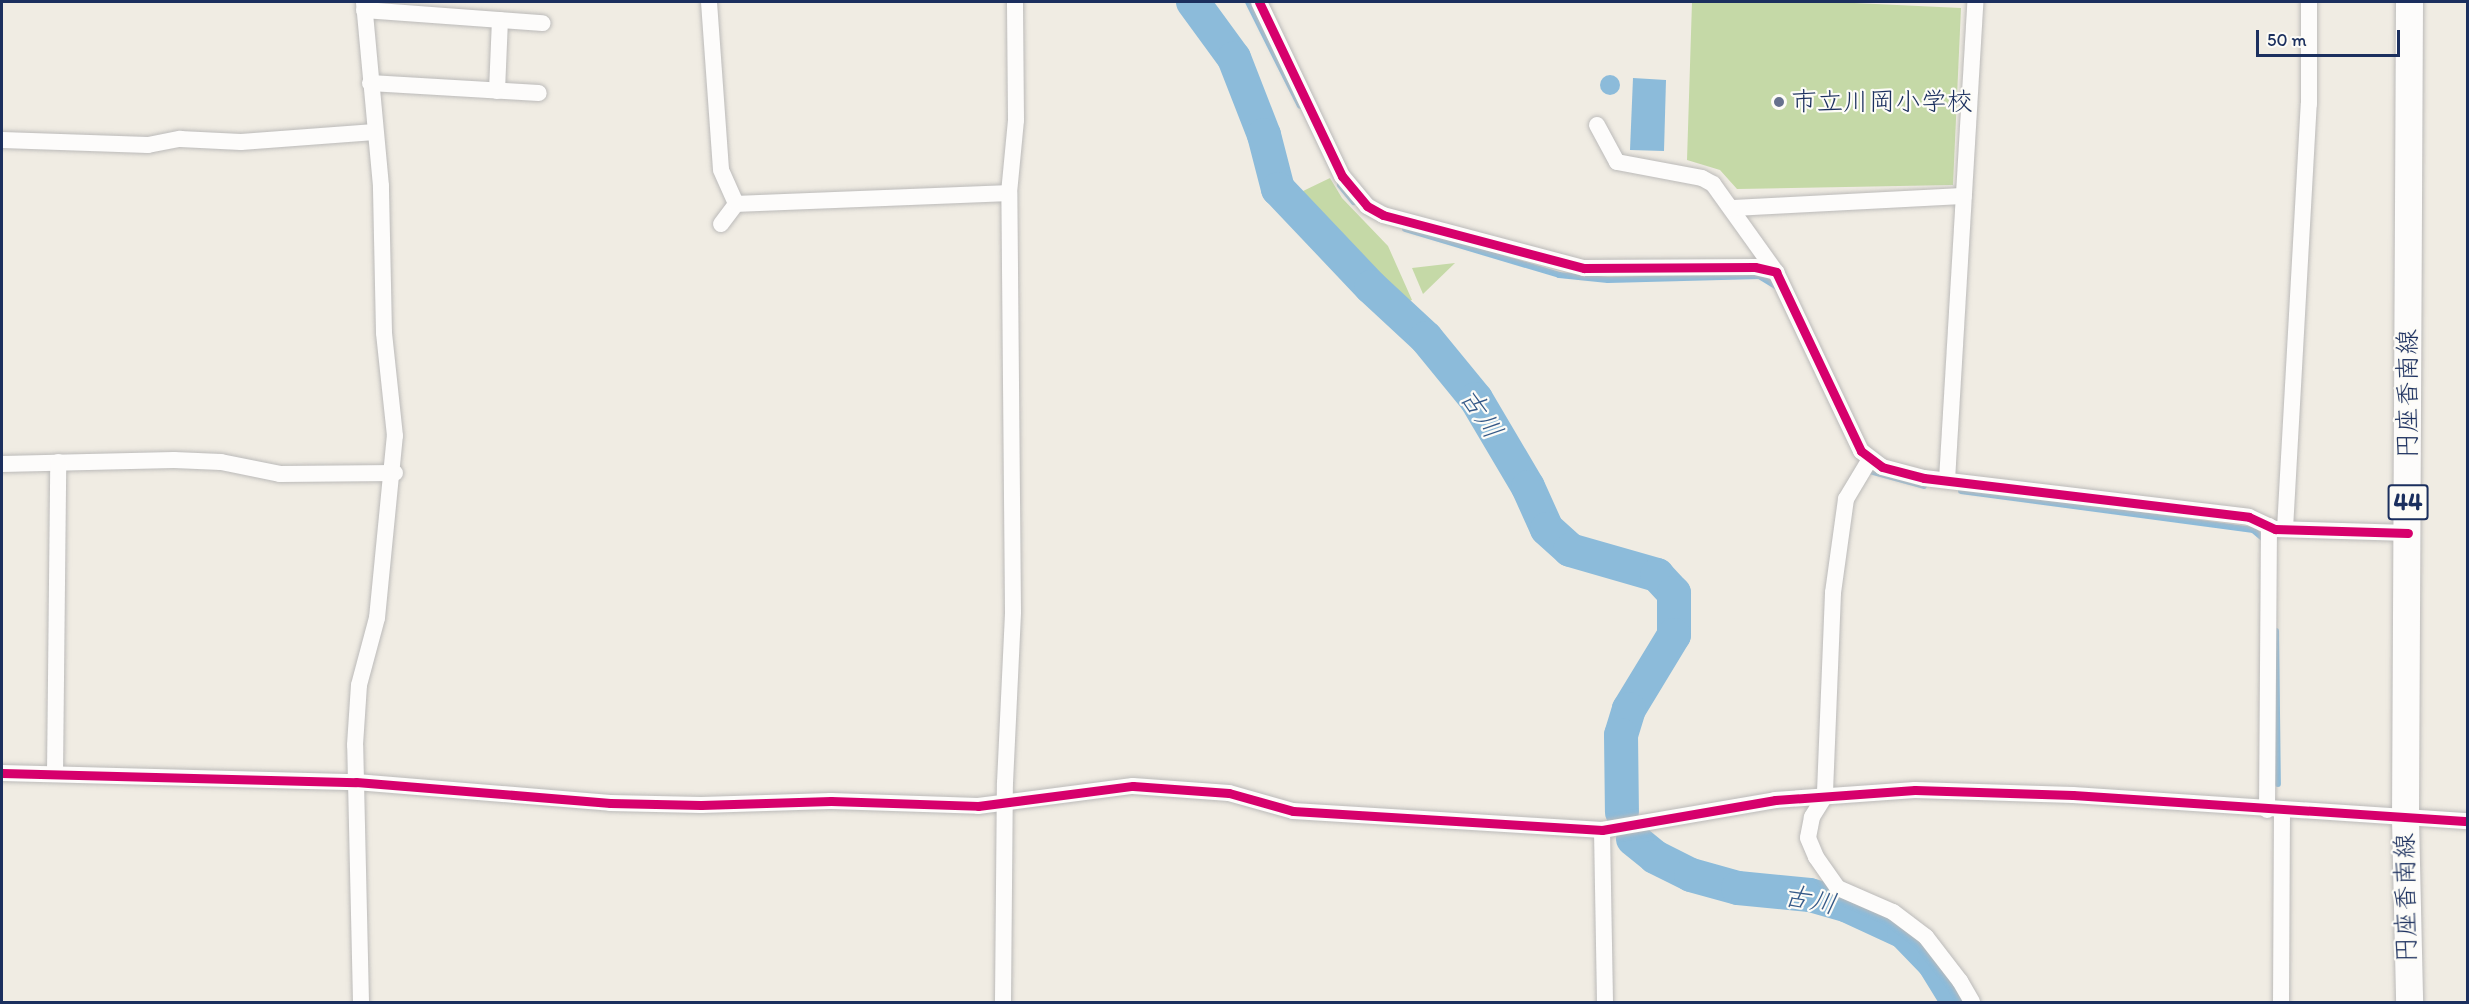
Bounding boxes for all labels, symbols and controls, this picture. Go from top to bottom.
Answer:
scale bar [2259,18,2403,56]
text: 50 m [2267,29,2307,51]
place label: 市立川岡小学校 [1791,86,1973,118]
marker: 市立川岡小学校 [1772,95,1786,109]
street label: 円座香南線 [2392,329,2424,459]
water label: 古川 [1454,382,1510,444]
road number: 44 [2387,481,2429,523]
street label: 円座香南線 [2389,833,2423,963]
water label: 古川 [1780,878,1840,920]

